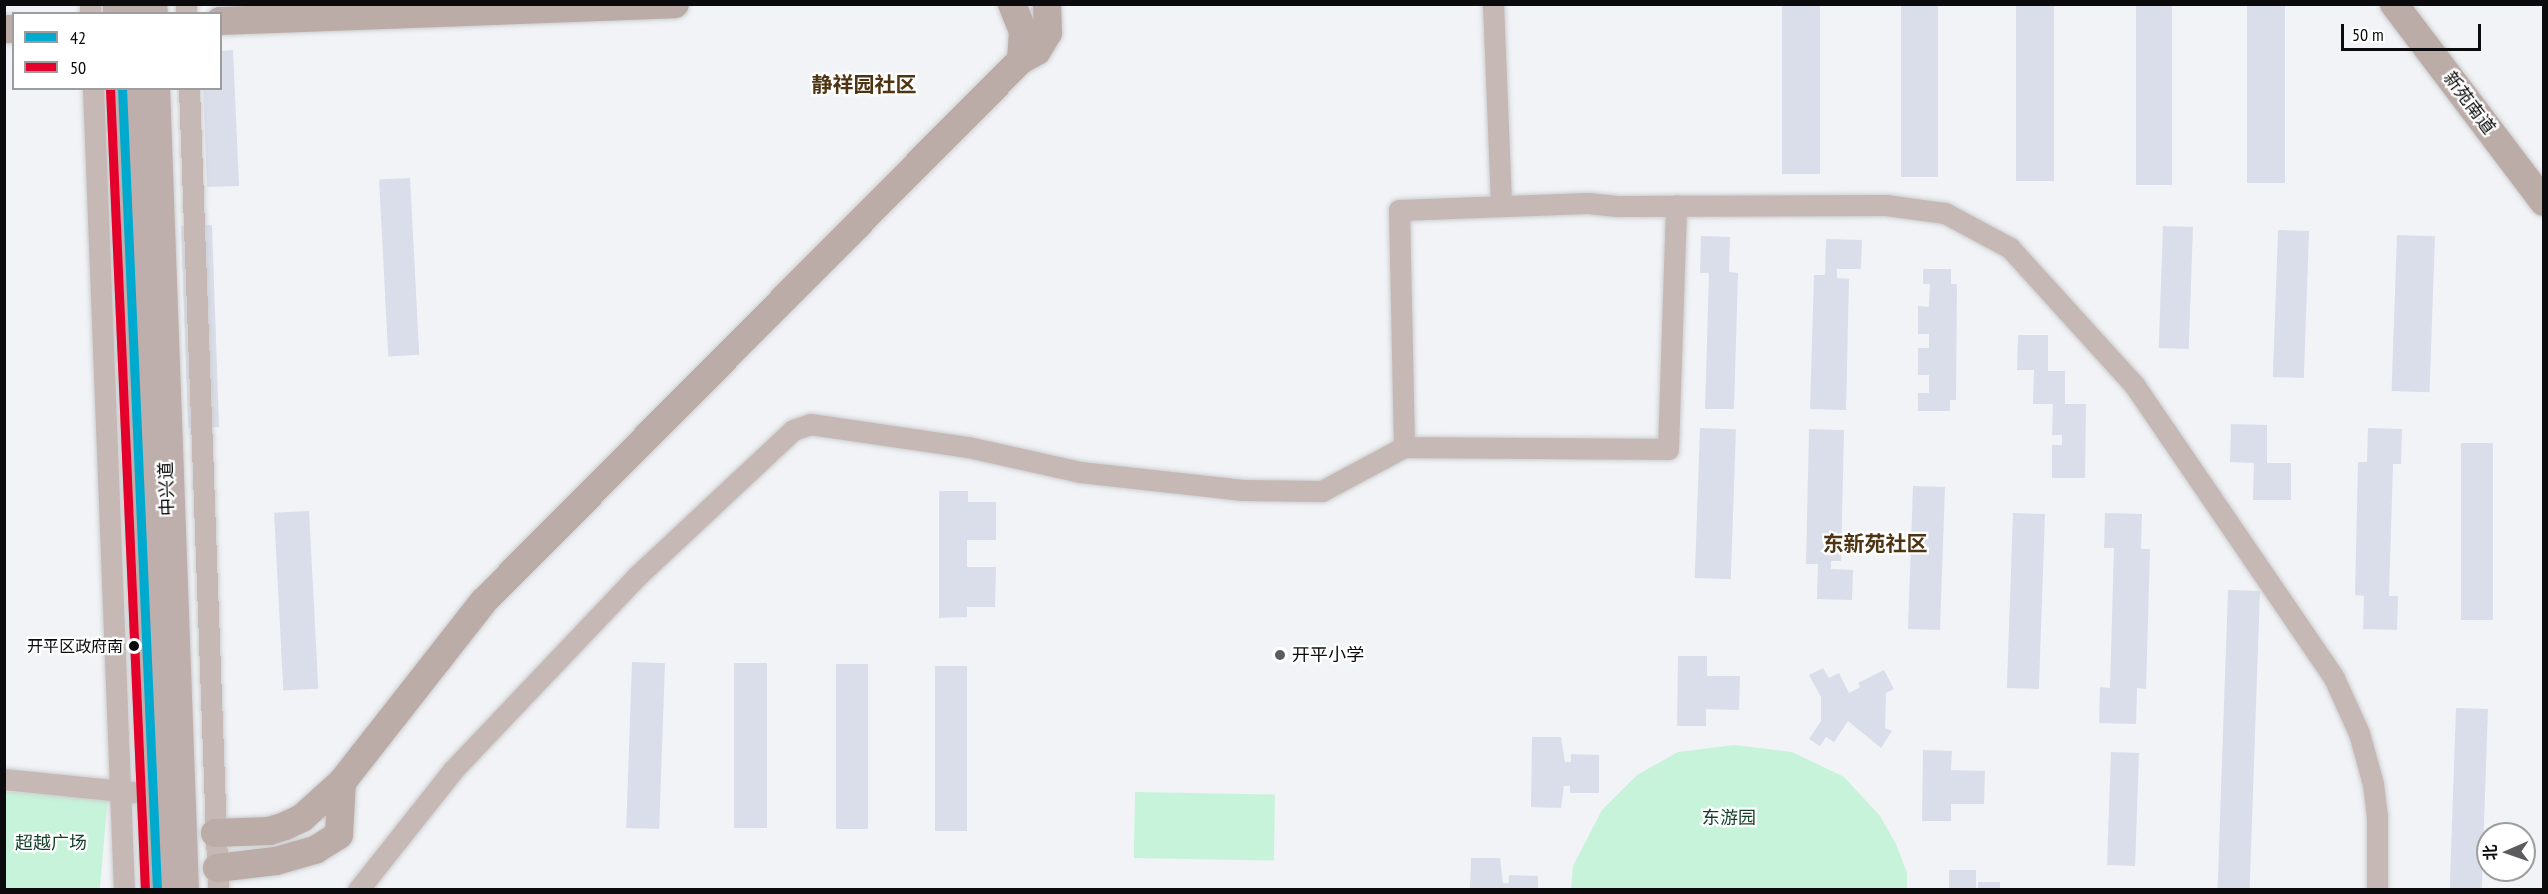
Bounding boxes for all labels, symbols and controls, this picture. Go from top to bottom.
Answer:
legend [12,12,222,90]
scale bar [2344,12,2484,50]
text: 50 m [2352,23,2384,46]
text: 42 [70,26,86,49]
text: 50 [70,56,86,79]
street label: 新苑南道 [2439,68,2499,138]
district label: 静祥园社区 [812,72,916,98]
street label: 中兴道 [155,462,179,516]
district label: 东新苑社区 [1823,531,1927,557]
place label: 开平区政府南 [27,636,123,656]
marker: 开平区政府南 [128,640,140,652]
place label: 开平小学 [1292,644,1364,666]
marker: 开平小学 [1273,648,1287,662]
park label: 东游园 [1702,807,1756,829]
north arrow [2476,822,2536,882]
park label: 超越广场 [15,832,87,854]
text: 北 [2480,844,2500,861]

